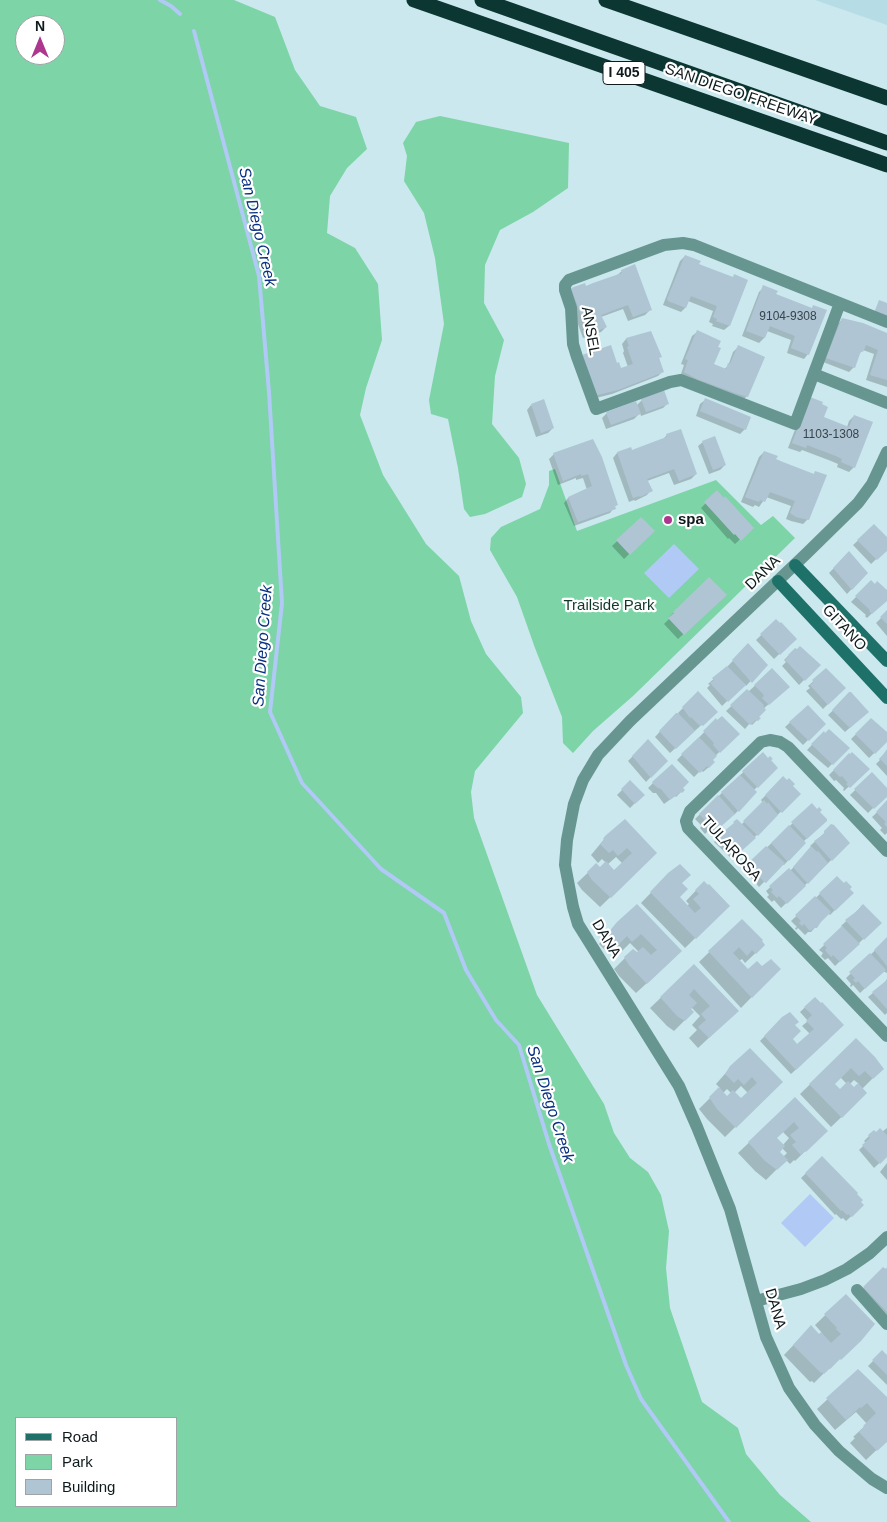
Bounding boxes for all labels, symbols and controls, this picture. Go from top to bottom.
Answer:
north arrow [15,15,65,65]
text: N [35,18,45,34]
street label: SAN DIEGO FREEWAY [662,60,820,130]
road number: I 405 [603,62,645,84]
water label: San Diego Creek [234,165,280,289]
street label: ANSEL [577,305,603,357]
house number: 9104-9308 [759,310,817,324]
house number: 1103-1308 [803,428,859,442]
place label: spa [678,511,704,529]
marker: spa [662,514,674,526]
street label: DANA [742,552,784,594]
water label: San Diego Creek [249,585,277,707]
park label: Trailside Park [563,597,655,615]
street label: GITANO [818,601,870,655]
street label: TULAROSA [697,813,765,885]
street label: DANA [588,917,624,961]
water label: San Diego Creek [522,1043,578,1165]
street label: DANA [761,1286,789,1332]
legend [15,1417,178,1507]
text: Road [62,1428,98,1445]
text: Park [62,1453,93,1470]
text: Building [62,1478,115,1495]

